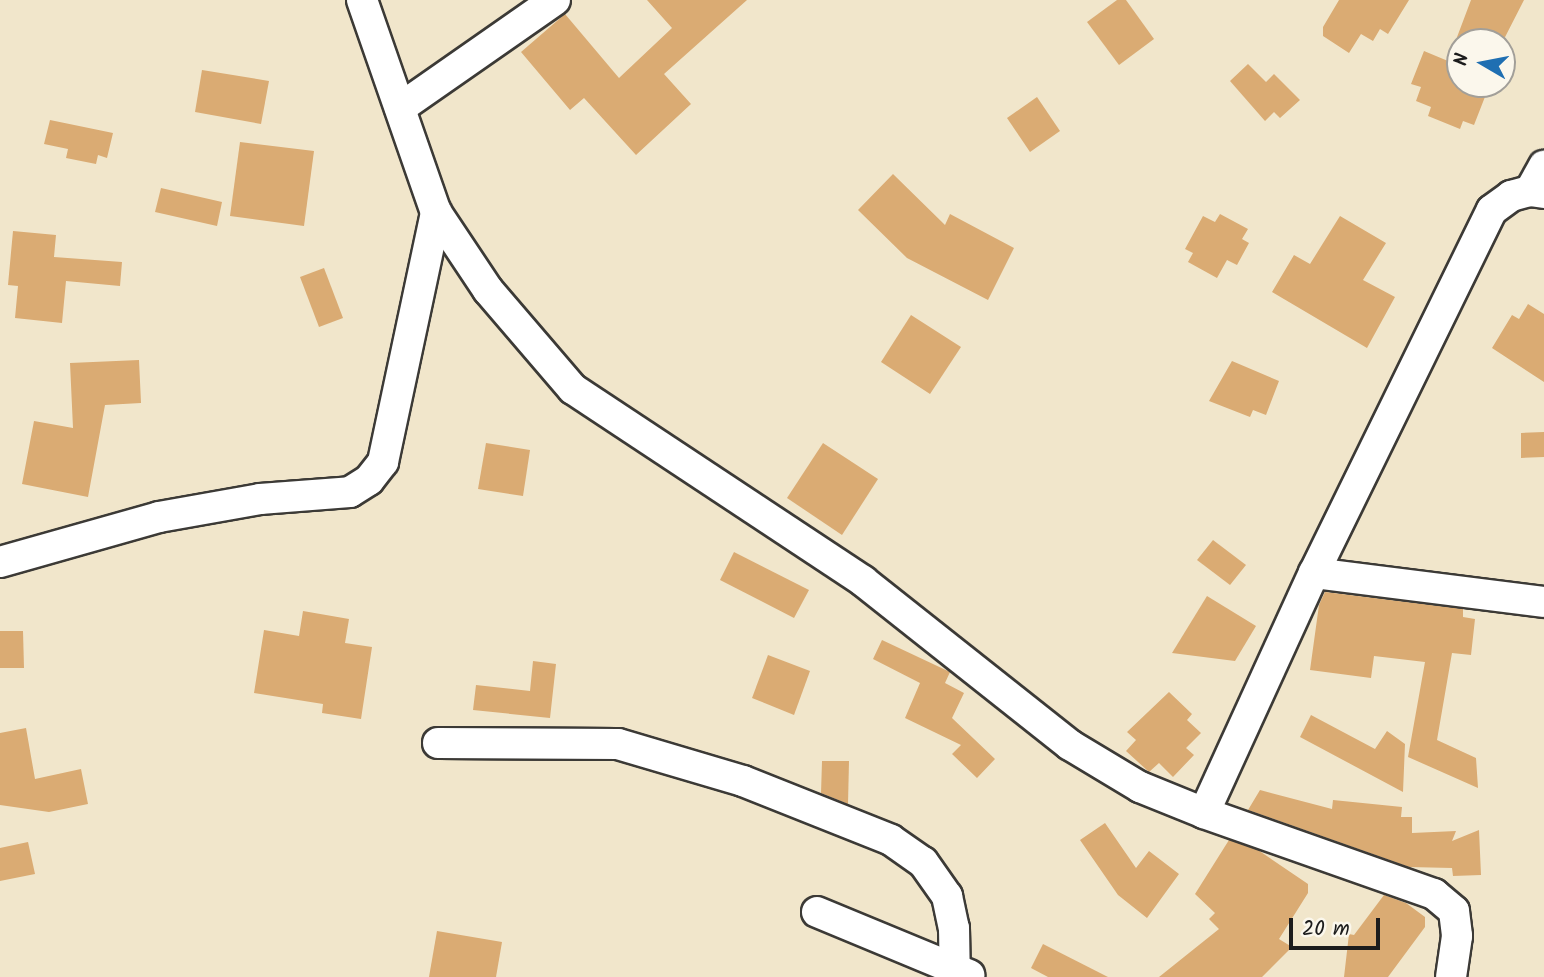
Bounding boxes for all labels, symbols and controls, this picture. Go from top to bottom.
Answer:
north arrow [1446,28,1516,98]
text: N [1446,51,1478,68]
scale bar [1292,904,1383,948]
text: 20 m [1302,913,1350,946]

